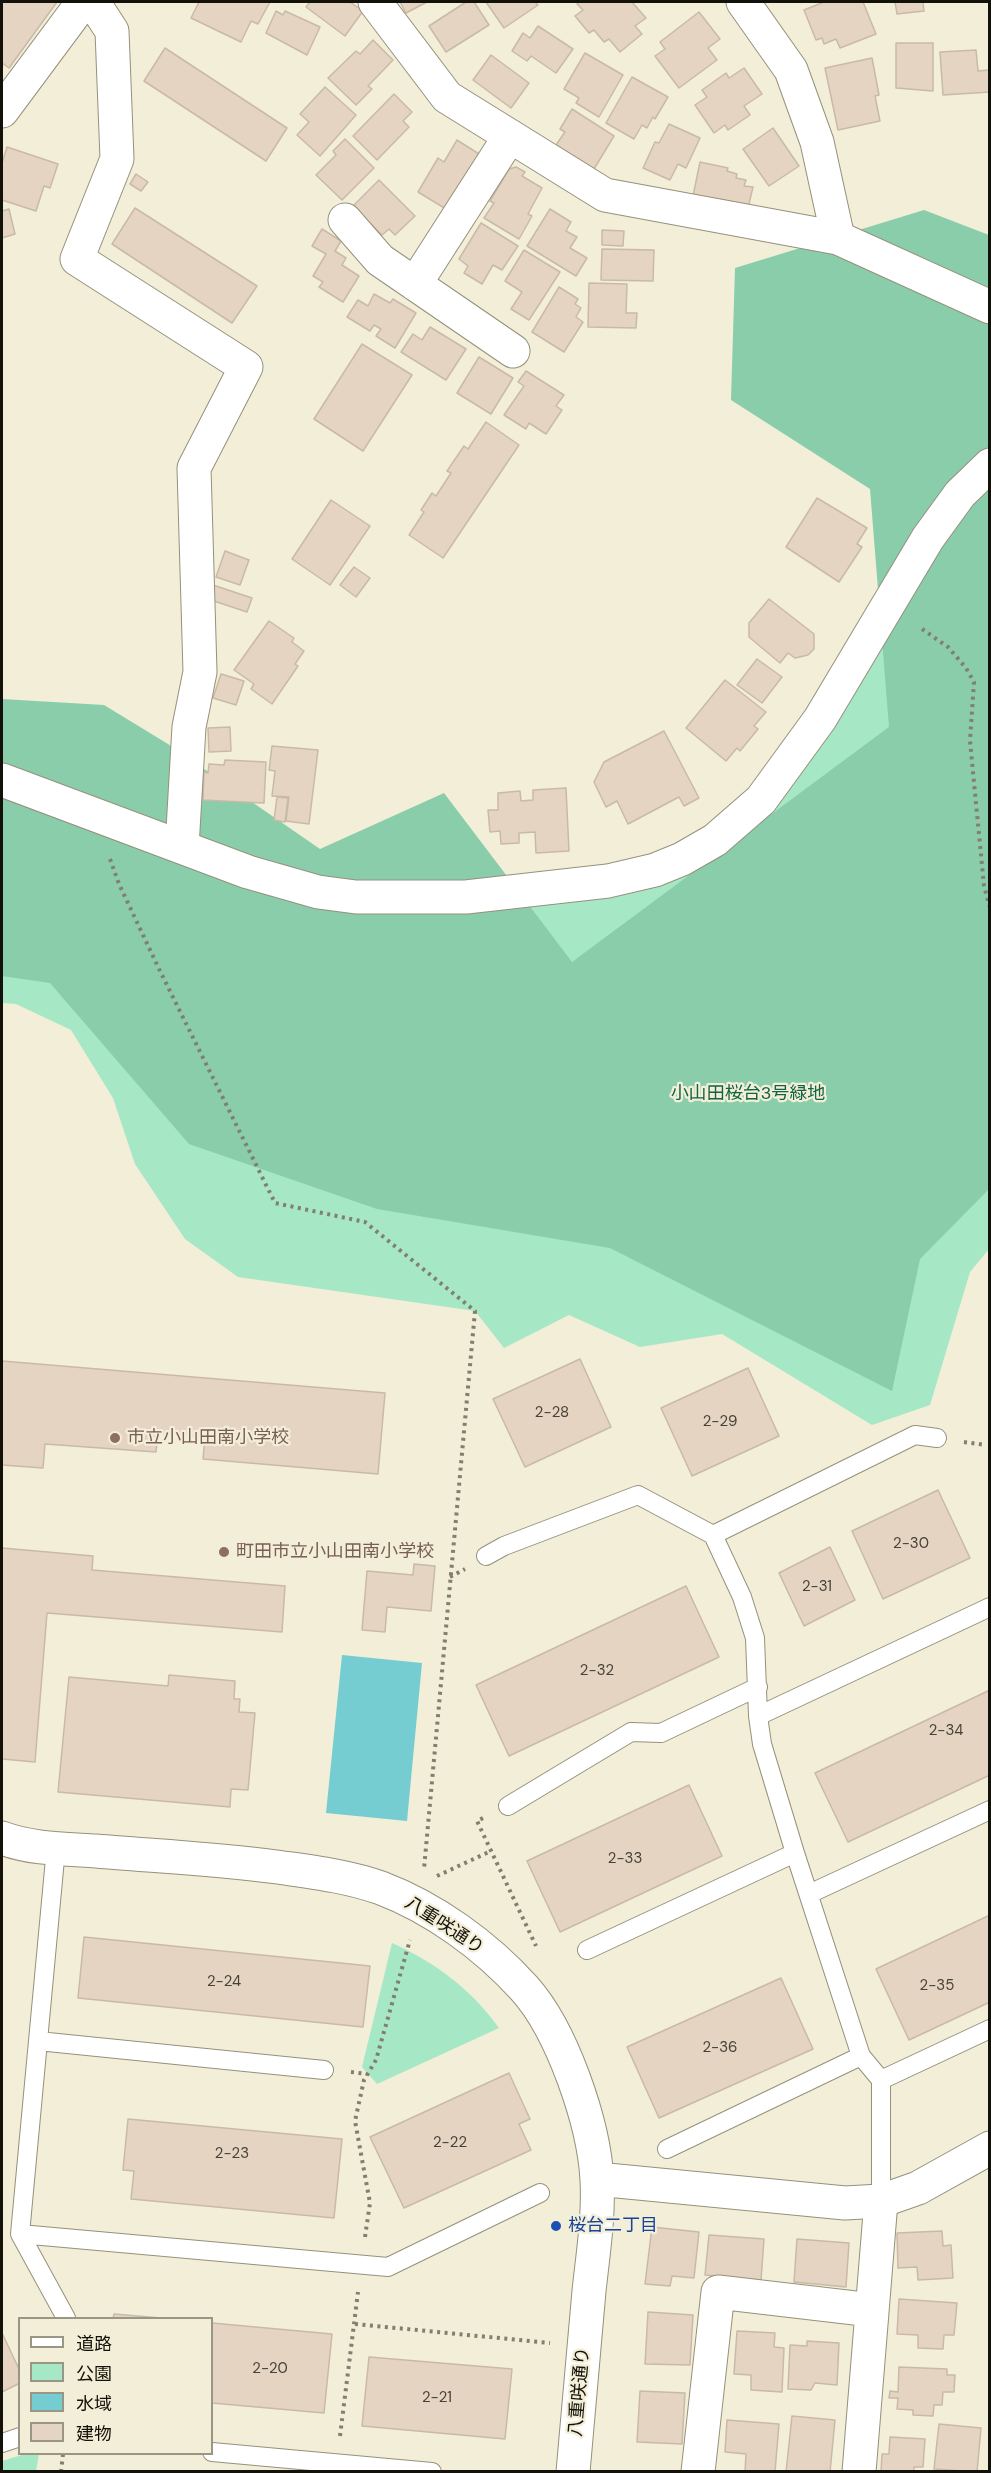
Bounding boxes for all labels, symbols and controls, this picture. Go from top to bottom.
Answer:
park label: 小山田桜台3号緑地 [671,1083,825,1105]
house number: 2-28 [535,1404,569,1422]
house number: 2-29 [703,1413,737,1431]
place label: 市立小山田南小学校 [127,1427,289,1449]
marker: 市立小山田南小学校 [108,1431,122,1445]
house number: 2-30 [893,1535,929,1553]
place label: 町田市立小山田南小学校 [236,1541,434,1563]
marker: 町田市立小山田南小学校 [217,1545,231,1559]
house number: 2-31 [802,1578,832,1596]
house number: 2-32 [580,1662,614,1680]
house number: 2-34 [929,1722,963,1740]
house number: 2-33 [608,1850,642,1868]
street label: 八重咲通り [400,1892,488,1960]
house number: 2-24 [207,1973,241,1991]
house number: 2-35 [920,1977,954,1995]
house number: 2-36 [702,2039,738,2057]
house number: 2-22 [433,2134,467,2152]
house number: 2-23 [215,2145,249,2163]
place label: 桜台二丁目 [568,2215,658,2237]
marker: 桜台二丁目 [549,2219,563,2233]
legend [18,2317,213,2455]
text: 道路 [76,2332,112,2356]
street label: 八重咲通り [565,2346,595,2438]
house number: 2-20 [252,2360,288,2378]
text: 公園 [76,2362,112,2386]
house number: 2-21 [422,2389,452,2407]
text: 水域 [76,2392,112,2416]
text: 建物 [76,2422,112,2446]

